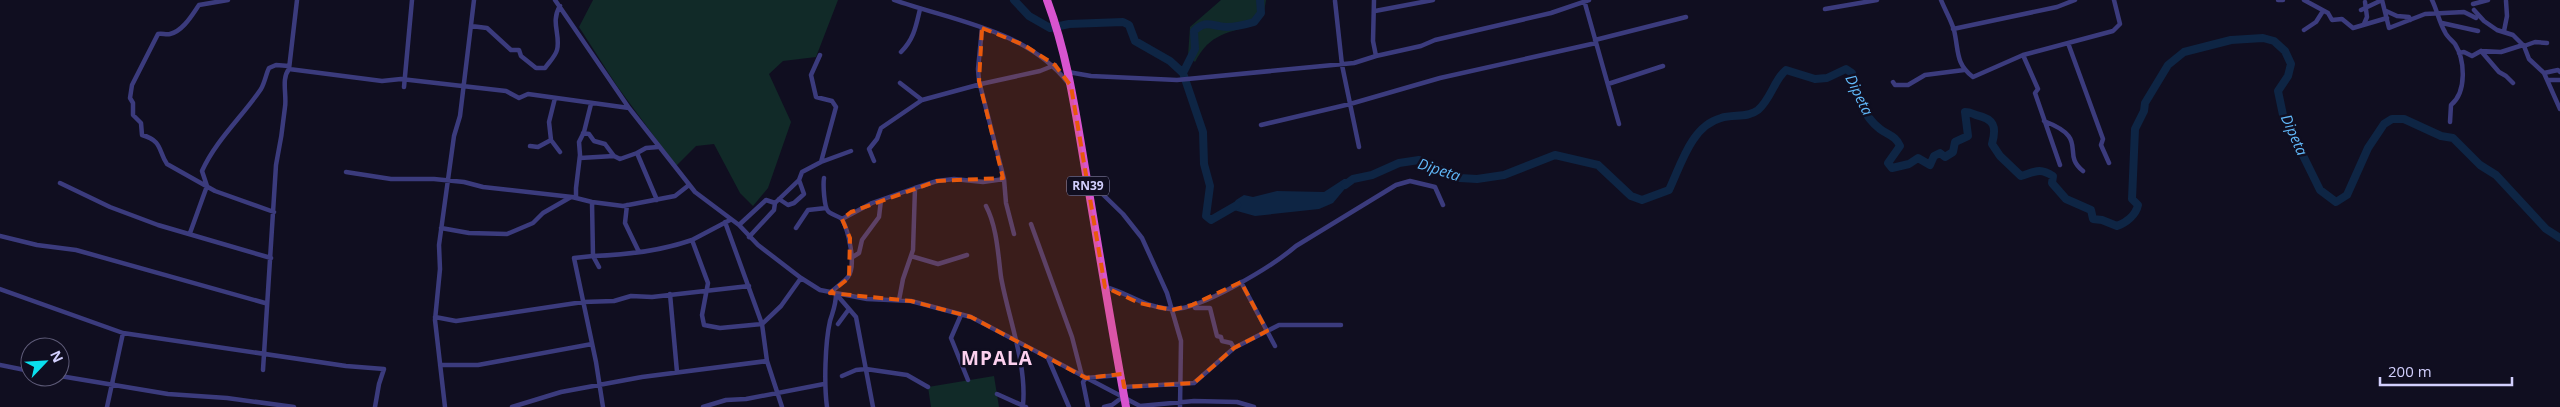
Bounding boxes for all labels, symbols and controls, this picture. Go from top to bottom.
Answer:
water label: Dipeta [1841,71,1879,119]
water label: Dipeta [2277,111,2313,159]
water label: Dipeta [1416,153,1464,185]
road number: RN39 [1067,177,1109,196]
north arrow [20,337,70,387]
district label: MPALA [961,345,1033,371]
text: N [46,347,68,365]
scale bar [2380,354,2512,386]
text: 200 m [2388,361,2432,381]

